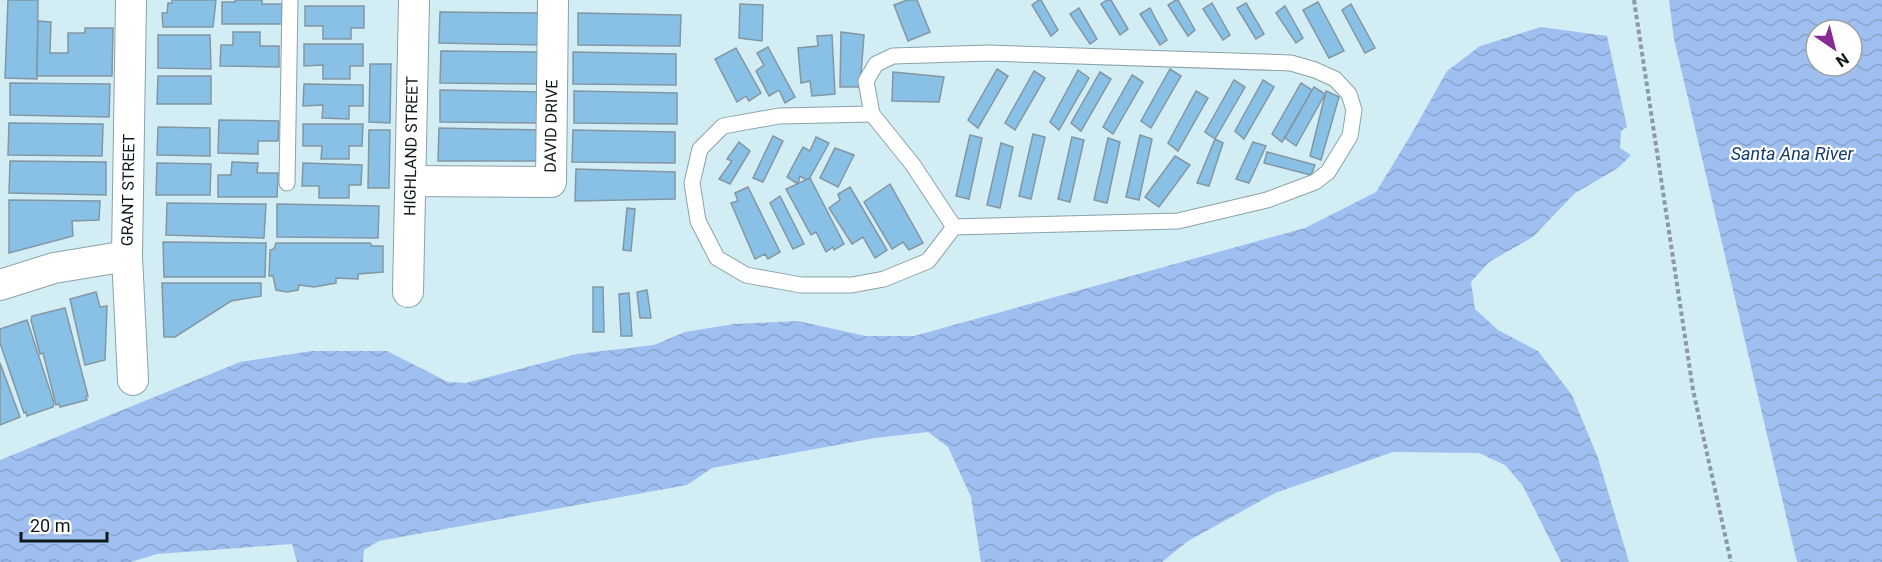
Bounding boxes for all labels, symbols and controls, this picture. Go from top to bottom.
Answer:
north arrow [1804,18,1864,78]
text: N [1832,49,1852,71]
street label: HIGHLAND STREET [400,75,422,216]
street label: DAVID DRIVE [541,79,561,173]
street label: GRANT STREET [118,133,138,246]
water label: Santa Ana River [1731,143,1854,164]
scale bar [21,505,106,543]
text: 20 m [30,515,70,536]

